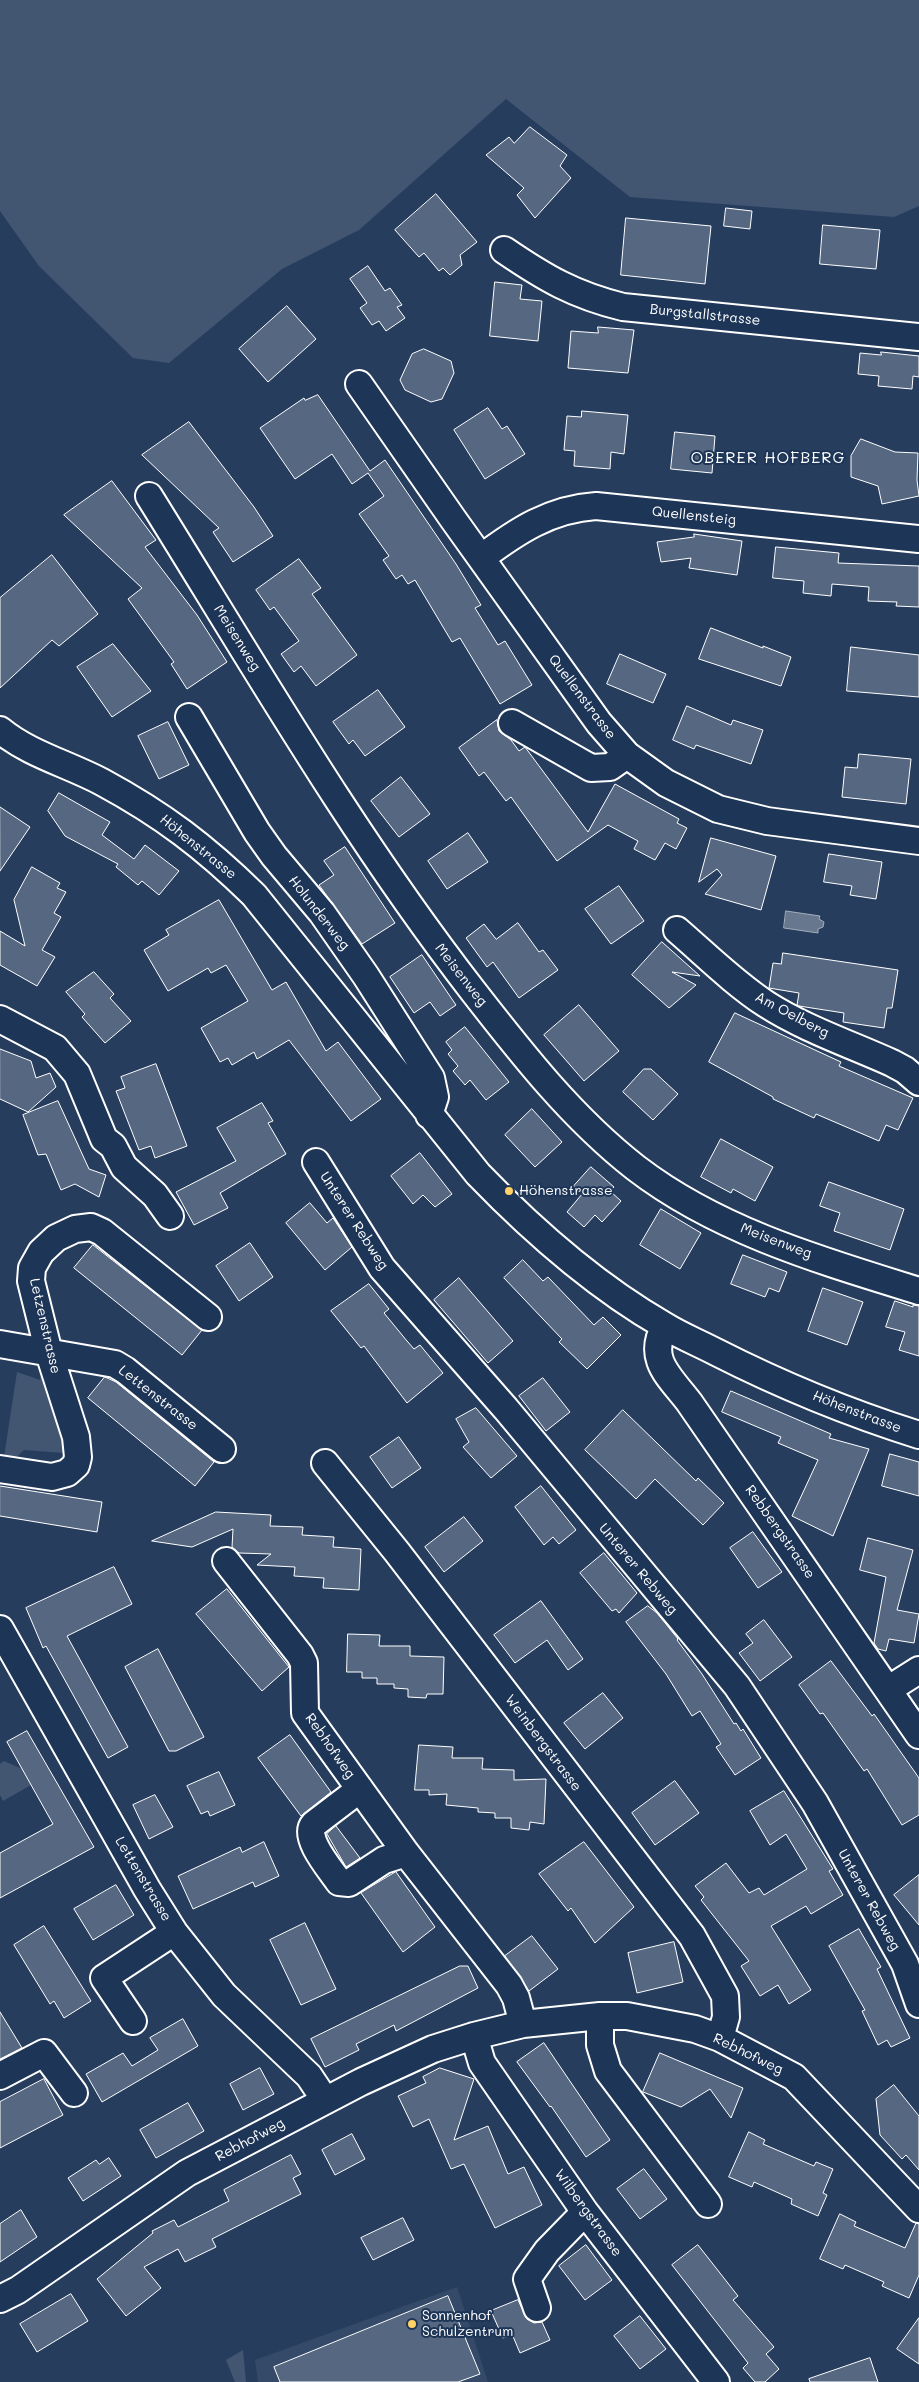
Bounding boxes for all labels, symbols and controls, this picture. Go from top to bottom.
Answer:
street label: Burgstallstrasse [649,301,761,329]
district label: OBERER HOFBERG [689,448,847,468]
street label: Quellensteig [651,503,737,529]
street label: Meisenweg [210,602,264,674]
street label: Quellenstrasse [545,651,619,743]
street label: Höhenstrasse [156,811,240,883]
street label: Holunderweg [285,873,353,953]
street label: Meisenweg [431,940,491,1010]
street label: Am Oelberg [752,988,832,1042]
street label: Unterer Rebweg [316,1169,392,1273]
place label: Höhenstrasse [519,1183,613,1199]
marker: Höhenstrasse [503,1185,515,1197]
street label: Meisenweg [738,1220,814,1262]
street label: Letzenstrasse [26,1277,64,1375]
street label: Lettenstrasse [115,1362,201,1434]
street label: Höhenstrasse [810,1387,904,1437]
street label: Rebbergstrasse [741,1482,819,1582]
street label: Unterer Rebweg [595,1520,681,1618]
street label: Weinbergstrasse [501,1691,585,1795]
street label: Rebhofweg [301,1710,359,1782]
street label: Lettenstrasse [111,1834,175,1924]
street label: Unterer Rebweg [834,1846,904,1954]
street label: Rebhofweg [710,2030,786,2078]
street label: Rebhofweg [213,2115,287,2165]
street label: Wilbergstrasse [551,2166,625,2260]
place label: Sonnenhof Schulzentrum [422,2308,513,2340]
marker: Sonnenhof Schulzentrum [406,2318,418,2330]

